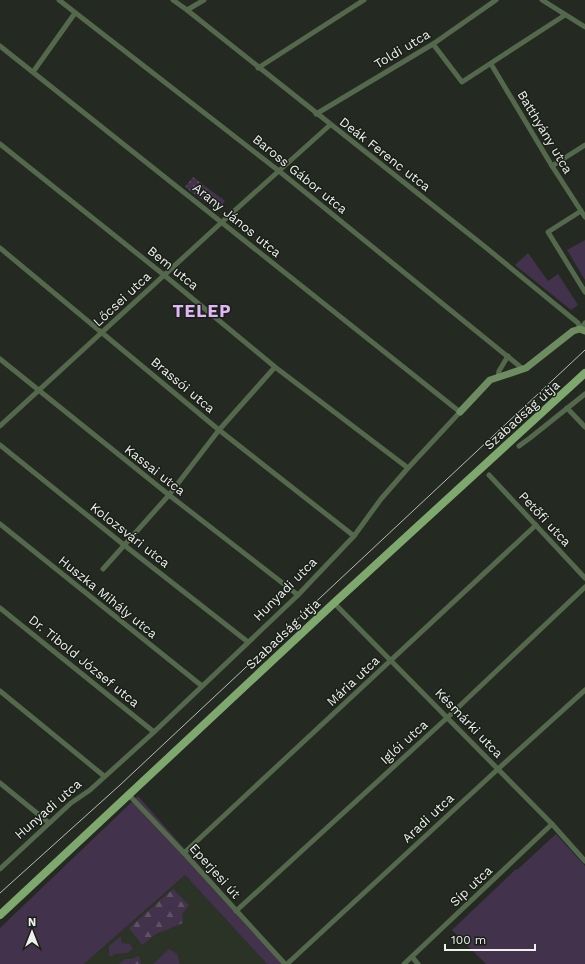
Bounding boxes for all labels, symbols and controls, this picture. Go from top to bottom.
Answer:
street label: Toldi utca [371,26,433,71]
street label: Batthyány utca [514,88,576,177]
street label: Deák Ferenc utca [337,114,434,194]
street label: Baross Gábor utca [250,131,351,217]
street label: Arany János utca [190,180,285,261]
street label: Bem utca [145,243,202,293]
street label: Lőcsei utca [90,268,154,329]
district label: TELEP [172,301,232,321]
street label: Brassói utca [148,354,218,416]
street label: Szabadság útja [481,377,563,453]
street label: Kassai utca [122,442,189,499]
street label: Petőfi utca [516,489,575,550]
street label: Kolozsvári utca [87,499,173,571]
street label: Huszka Mihály utca [56,553,161,642]
street label: Hunyadi utca [250,554,320,624]
street label: Szabadság útja [243,595,324,672]
street label: Dr. Tibold József utca [26,612,143,711]
street label: Mária utca [323,652,383,709]
street label: Késmárki utca [432,685,506,761]
street label: Iglói utca [377,716,431,767]
street label: Hunyadi utca [12,776,85,842]
street label: Aradi utca [399,790,457,846]
street label: Eperjesi út [187,841,244,902]
street label: Síp utca [447,862,496,909]
north arrow [12,912,52,952]
text: N [28,916,36,929]
scale bar [445,926,535,952]
text: 100 m [451,933,486,947]

